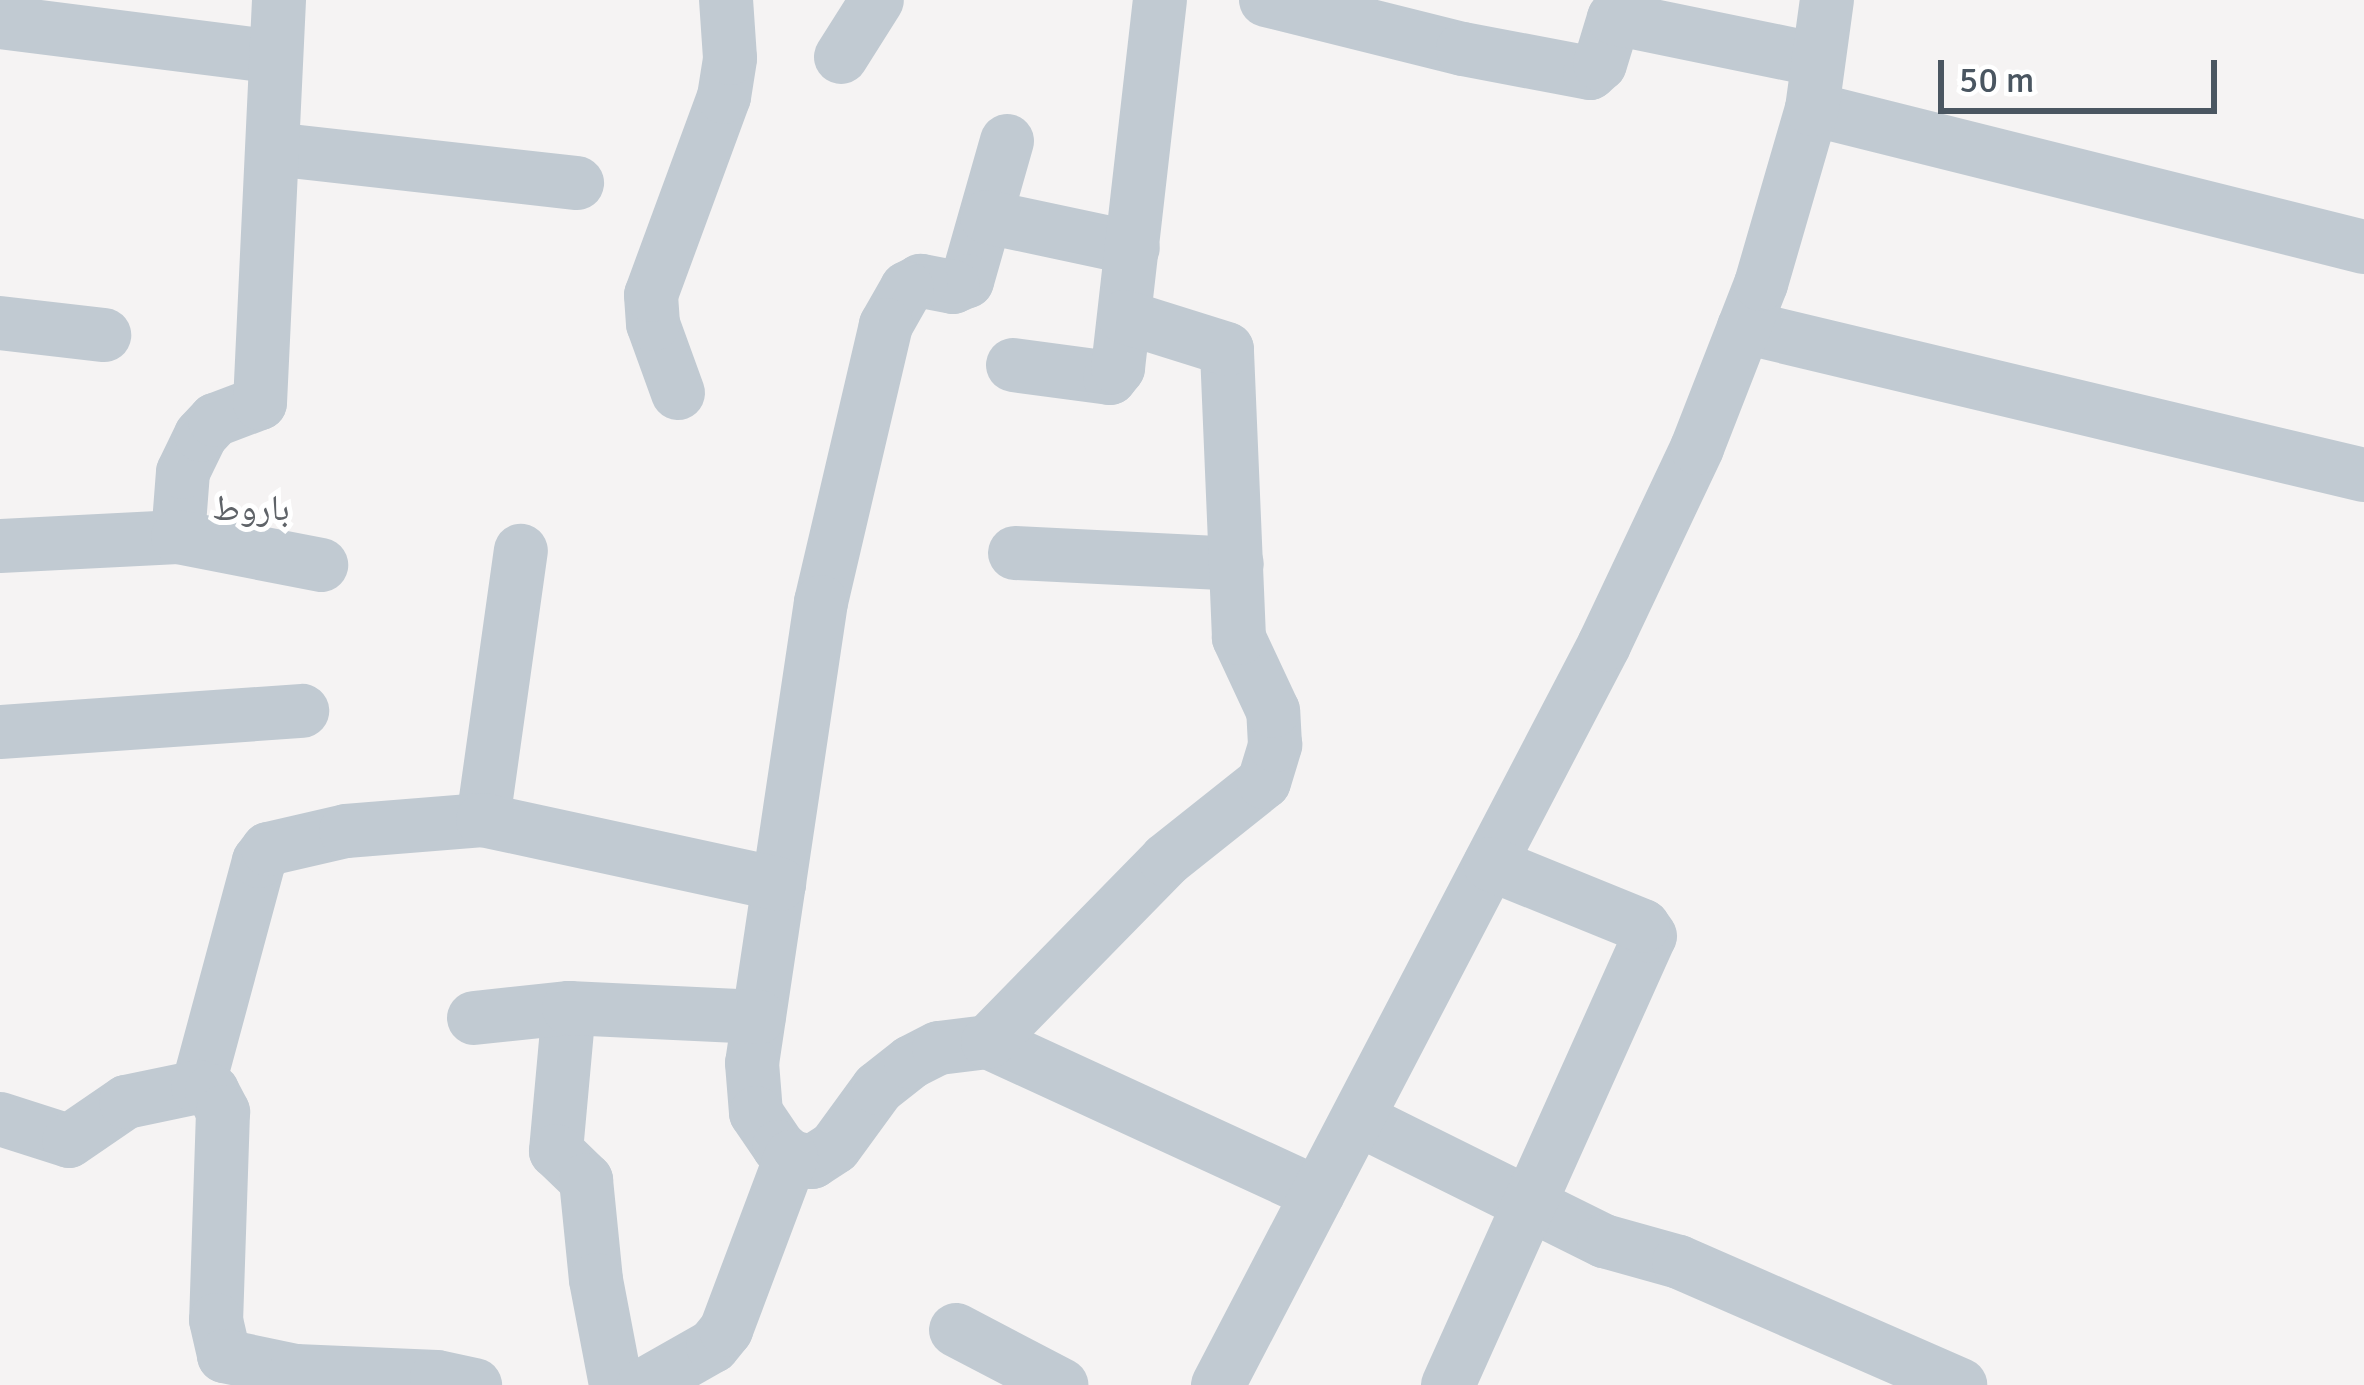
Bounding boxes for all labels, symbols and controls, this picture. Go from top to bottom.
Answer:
scale bar [1944,36,2223,110]
text: 50 m [1959,58,2035,103]
district label: باروط [212,487,290,531]

